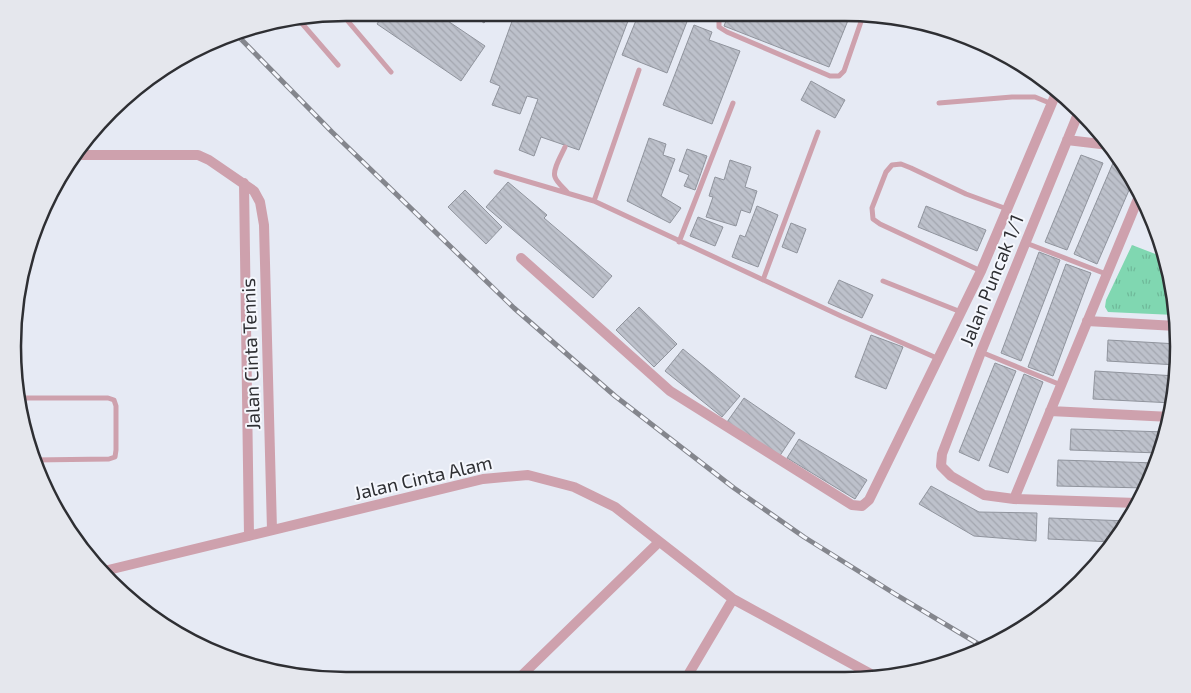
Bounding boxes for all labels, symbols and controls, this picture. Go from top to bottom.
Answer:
street label: Jalan Puncak 1/1 [954,211,1028,349]
street label: Jalan Cinta Tennis [236,278,264,430]
street label: Jalan Cinta Alam [352,450,494,504]

